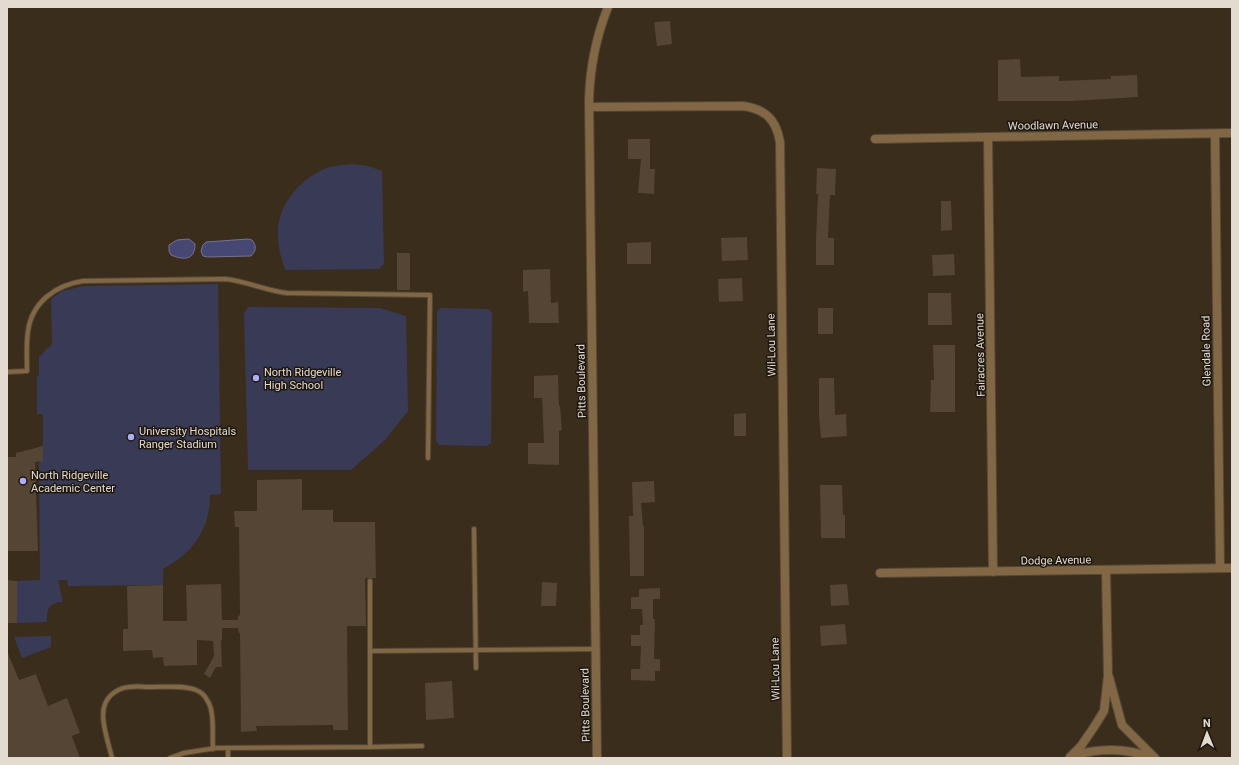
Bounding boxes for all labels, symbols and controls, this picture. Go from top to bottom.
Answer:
street label: Woodlawn Avenue [1008,118,1098,133]
street label: Wil-Lou Lane [764,313,779,377]
street label: Fairacres Avenue [973,313,988,397]
street label: Glendale Road [1199,316,1214,386]
street label: Pitts Boulevard [574,344,589,418]
place label: North Ridgeville High School [264,366,341,392]
marker: North Ridgeville High School [251,373,261,383]
place label: University Hospitals Ranger Stadium [139,425,236,451]
marker: University Hospitals Ranger Stadium [126,432,136,442]
place label: North Ridgeville Academic Center [31,469,115,495]
marker: North Ridgeville Academic Center [18,476,28,486]
street label: Dodge Avenue [1021,553,1091,568]
street label: Wil-Lou Lane [768,637,783,701]
street label: Pitts Boulevard [578,668,593,742]
north arrow [1187,713,1227,753]
text: N [1203,717,1211,730]

